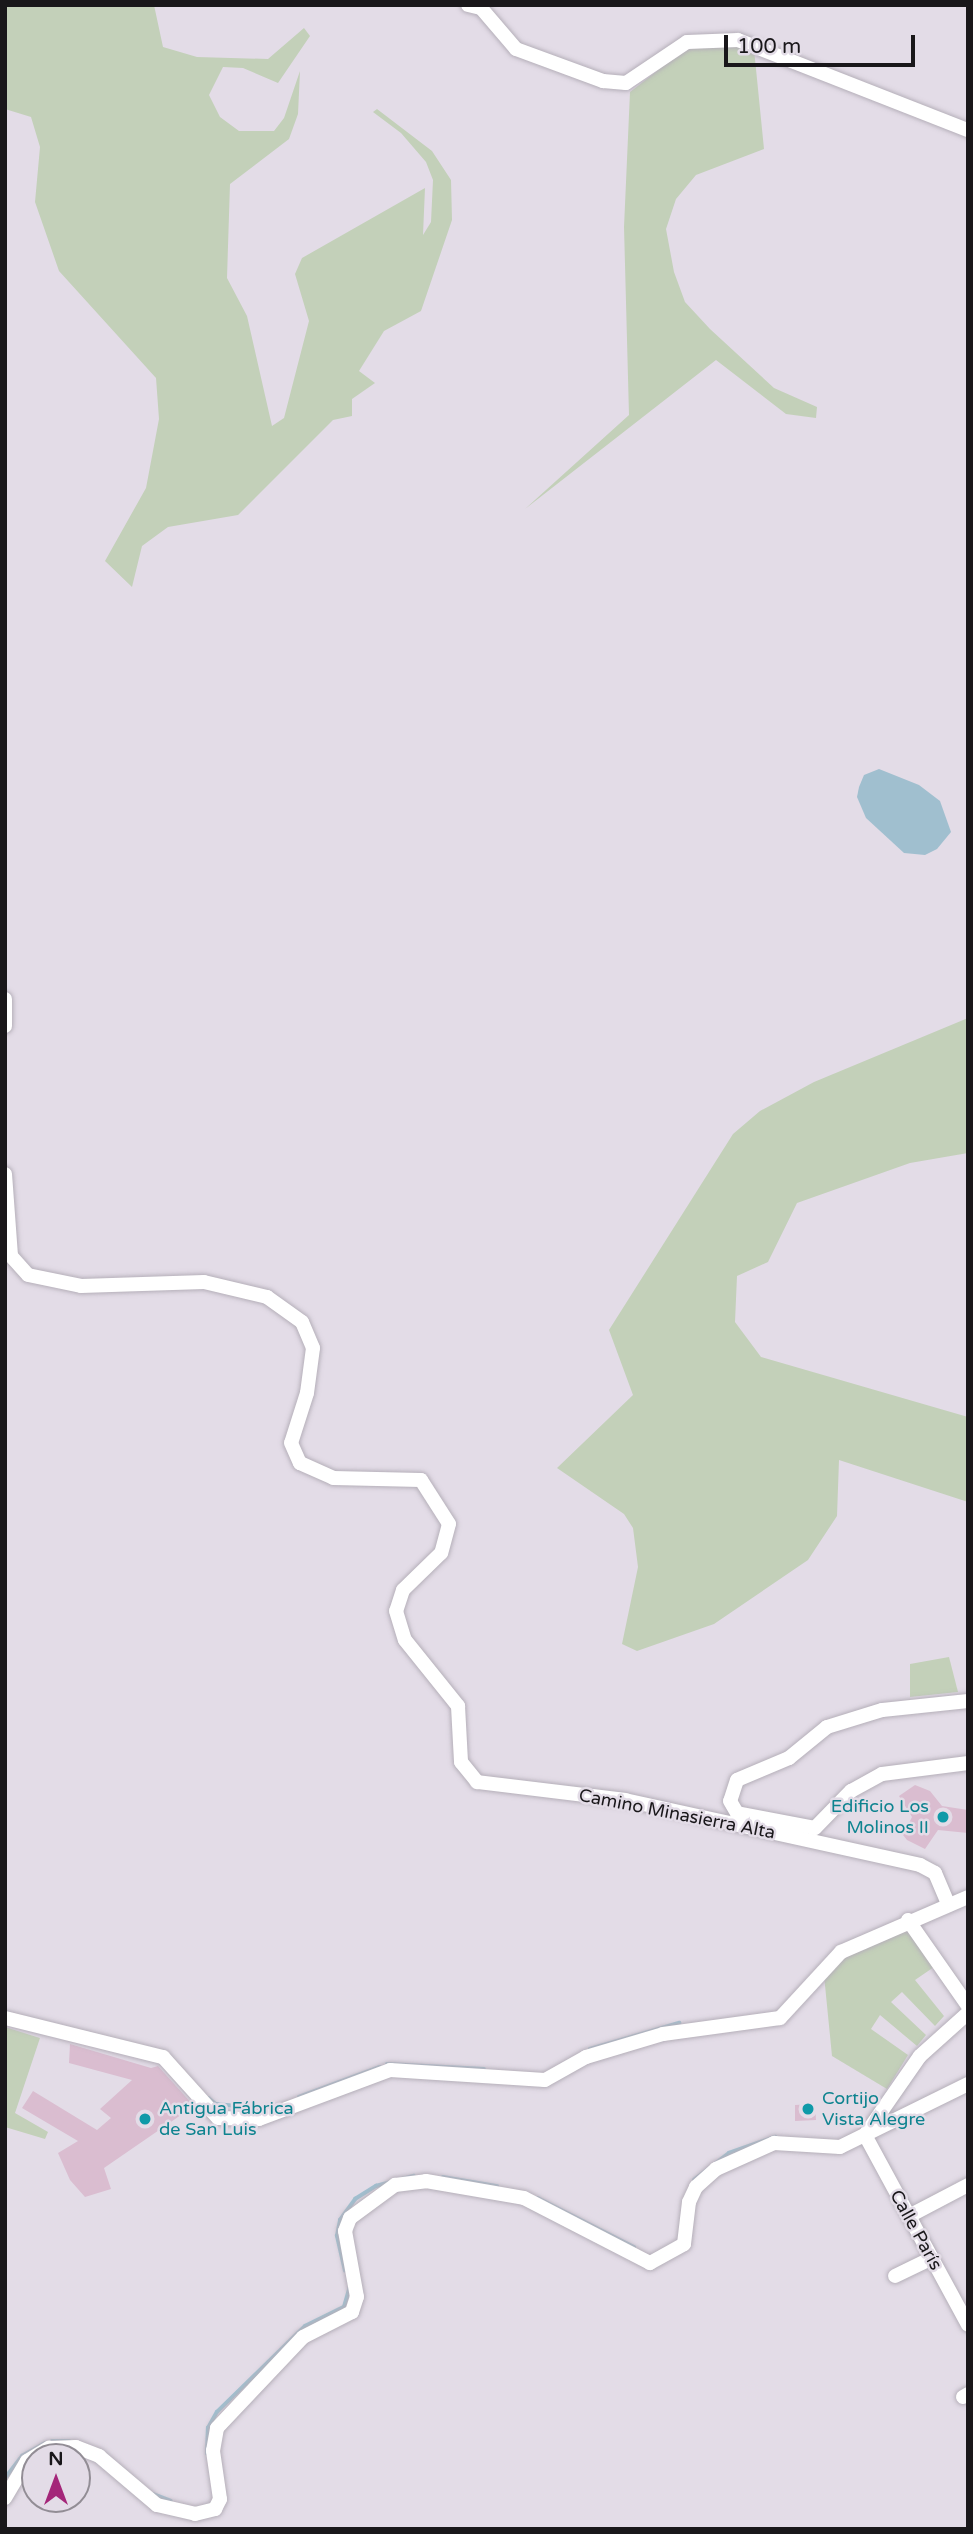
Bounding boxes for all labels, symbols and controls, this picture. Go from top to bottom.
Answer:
scale bar [728,21,919,65]
text: 100 m [737,34,801,59]
street label: Camino Minasierra Alta [577,1784,777,1844]
place label: Edificio Los Molinos II [831,1796,929,1839]
marker: Edificio Los Molinos II [935,1809,951,1825]
place label: Cortijo Vista Alegre [822,2088,925,2130]
place label: Antigua Fábrica de San Luis [159,2098,294,2140]
marker: Cortijo Vista Alegre [800,2101,816,2117]
marker: Antigua Fábrica de San Luis [137,2111,153,2127]
street label: Calle París [885,2186,947,2274]
north arrow [21,2443,91,2513]
text: N [48,2448,64,2470]

